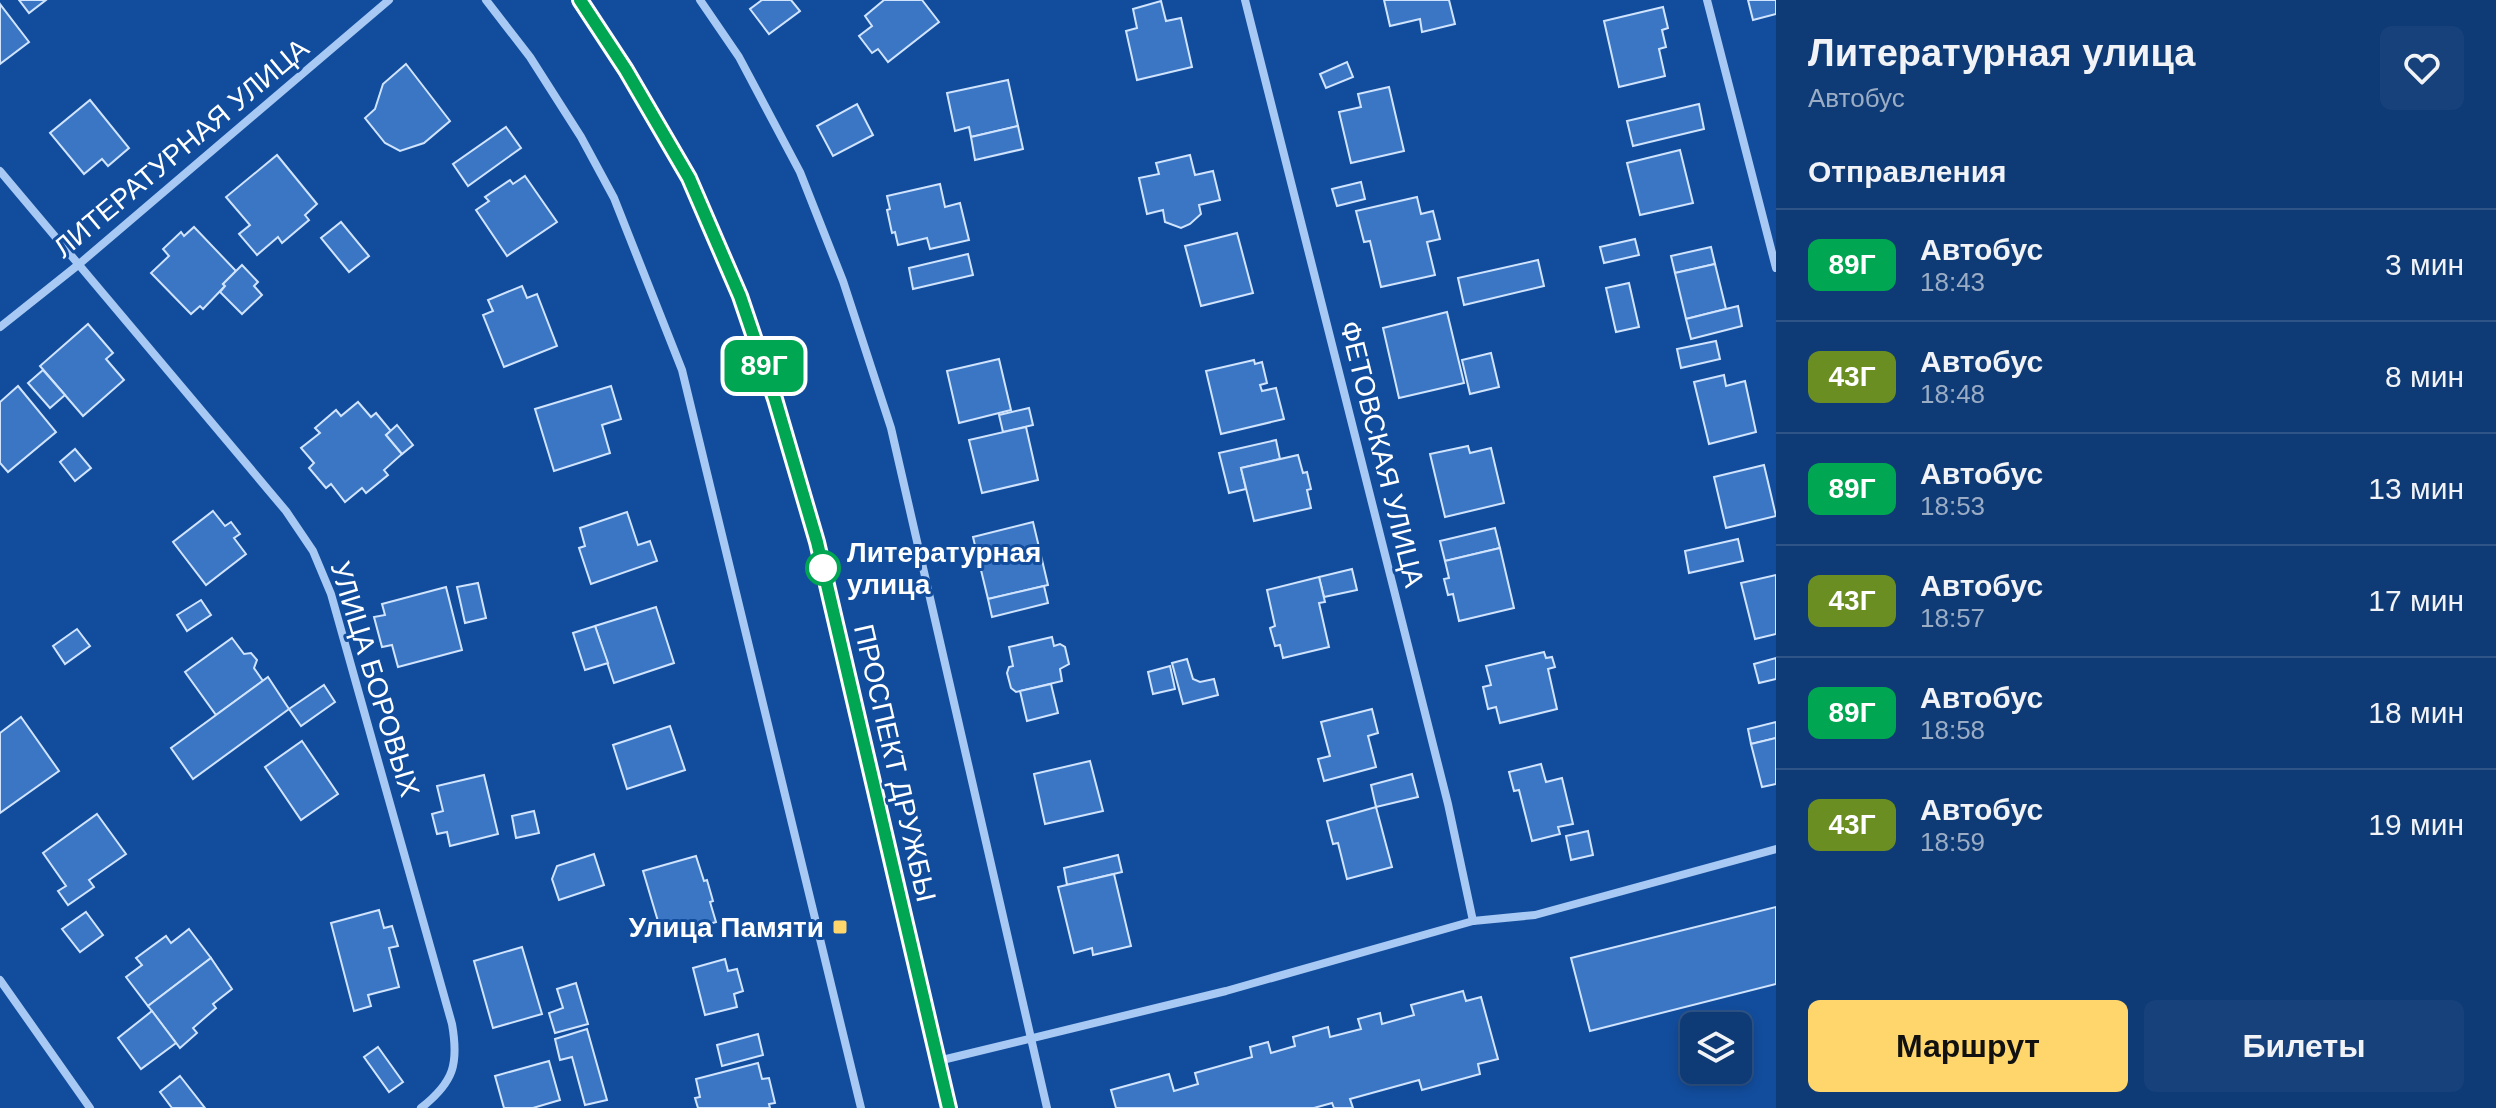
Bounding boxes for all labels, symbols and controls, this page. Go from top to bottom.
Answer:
button: heart [2380,26,2464,110]
street label: ЛИТЕРАТУРНАЯ УЛИЦА [47,32,315,264]
text: Литературная улица [1808,32,2195,74]
text: Автобус [1808,83,1905,113]
text: Отправления [1808,155,2007,188]
text: Автобус [1920,233,2043,266]
text: 3 мин [2385,248,2464,281]
text: 89Г [1828,249,1876,280]
text: 18:43 [1920,267,1985,297]
street label: ФЕТОВСКАЯ УЛИЦА [1334,318,1430,591]
line badge: 89Г [718,340,810,392]
text: Автобус [1920,345,2043,378]
text: 89Г [740,350,788,381]
text: 8 мин [2385,360,2464,393]
text: 43Г [1828,361,1876,392]
text: 18:48 [1920,379,1985,409]
text: Автобус [1920,457,2043,490]
text: 13 мин [2368,472,2464,505]
text: 89Г [1828,473,1876,504]
text: 18:53 [1920,491,1985,521]
place label: Литературная улица [847,537,1041,600]
marker: Литературная улица [806,551,840,585]
street label: УЛИЦА БОРОВЫХ [324,558,426,801]
text: Автобус [1920,569,2043,602]
text: 17 мин [2368,584,2464,617]
text: 43Г [1828,585,1876,616]
text: 18:57 [1920,603,1985,633]
street label: ПРОСПЕКТ ДРУЖБЫ [848,621,942,905]
text: Автобус [1920,681,2043,714]
text: 18 мин [2368,696,2464,729]
text: 89Г [1828,697,1876,728]
text: 18:58 [1920,715,1985,745]
text: Автобус [1920,793,2043,826]
text: 19 мин [2368,808,2464,841]
text: 43Г [1828,809,1876,840]
text: 18:59 [1920,827,1985,857]
place label: Улица Памяти [629,912,824,943]
marker: Улица Памяти [831,918,849,936]
button: Маршрут [1808,1000,2128,1092]
button: Билеты [2144,1000,2464,1092]
map controls [1680,1012,1752,1084]
button: layers [1680,1012,1752,1084]

